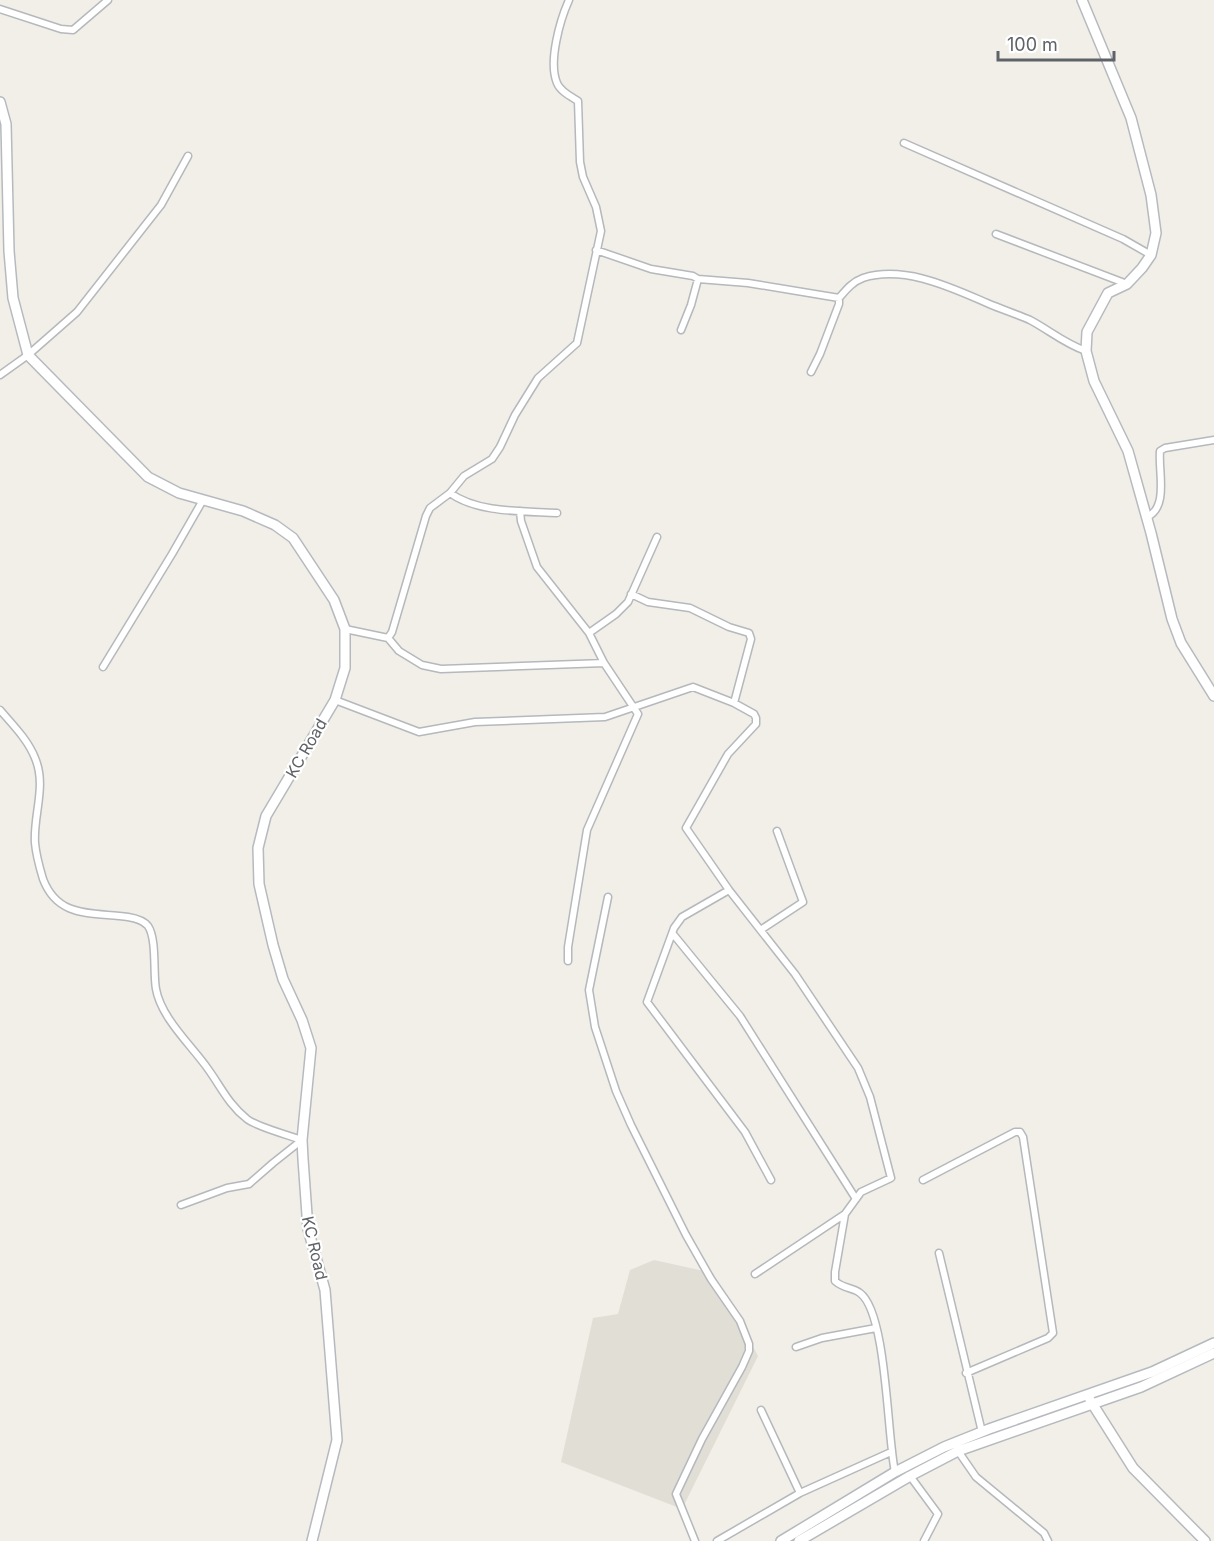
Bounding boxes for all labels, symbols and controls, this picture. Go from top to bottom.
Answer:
scale bar [998,24,1114,62]
text: 100 m [1007,34,1058,55]
street label: KC Road [281,715,331,781]
street label: KC Road [298,1214,332,1282]

